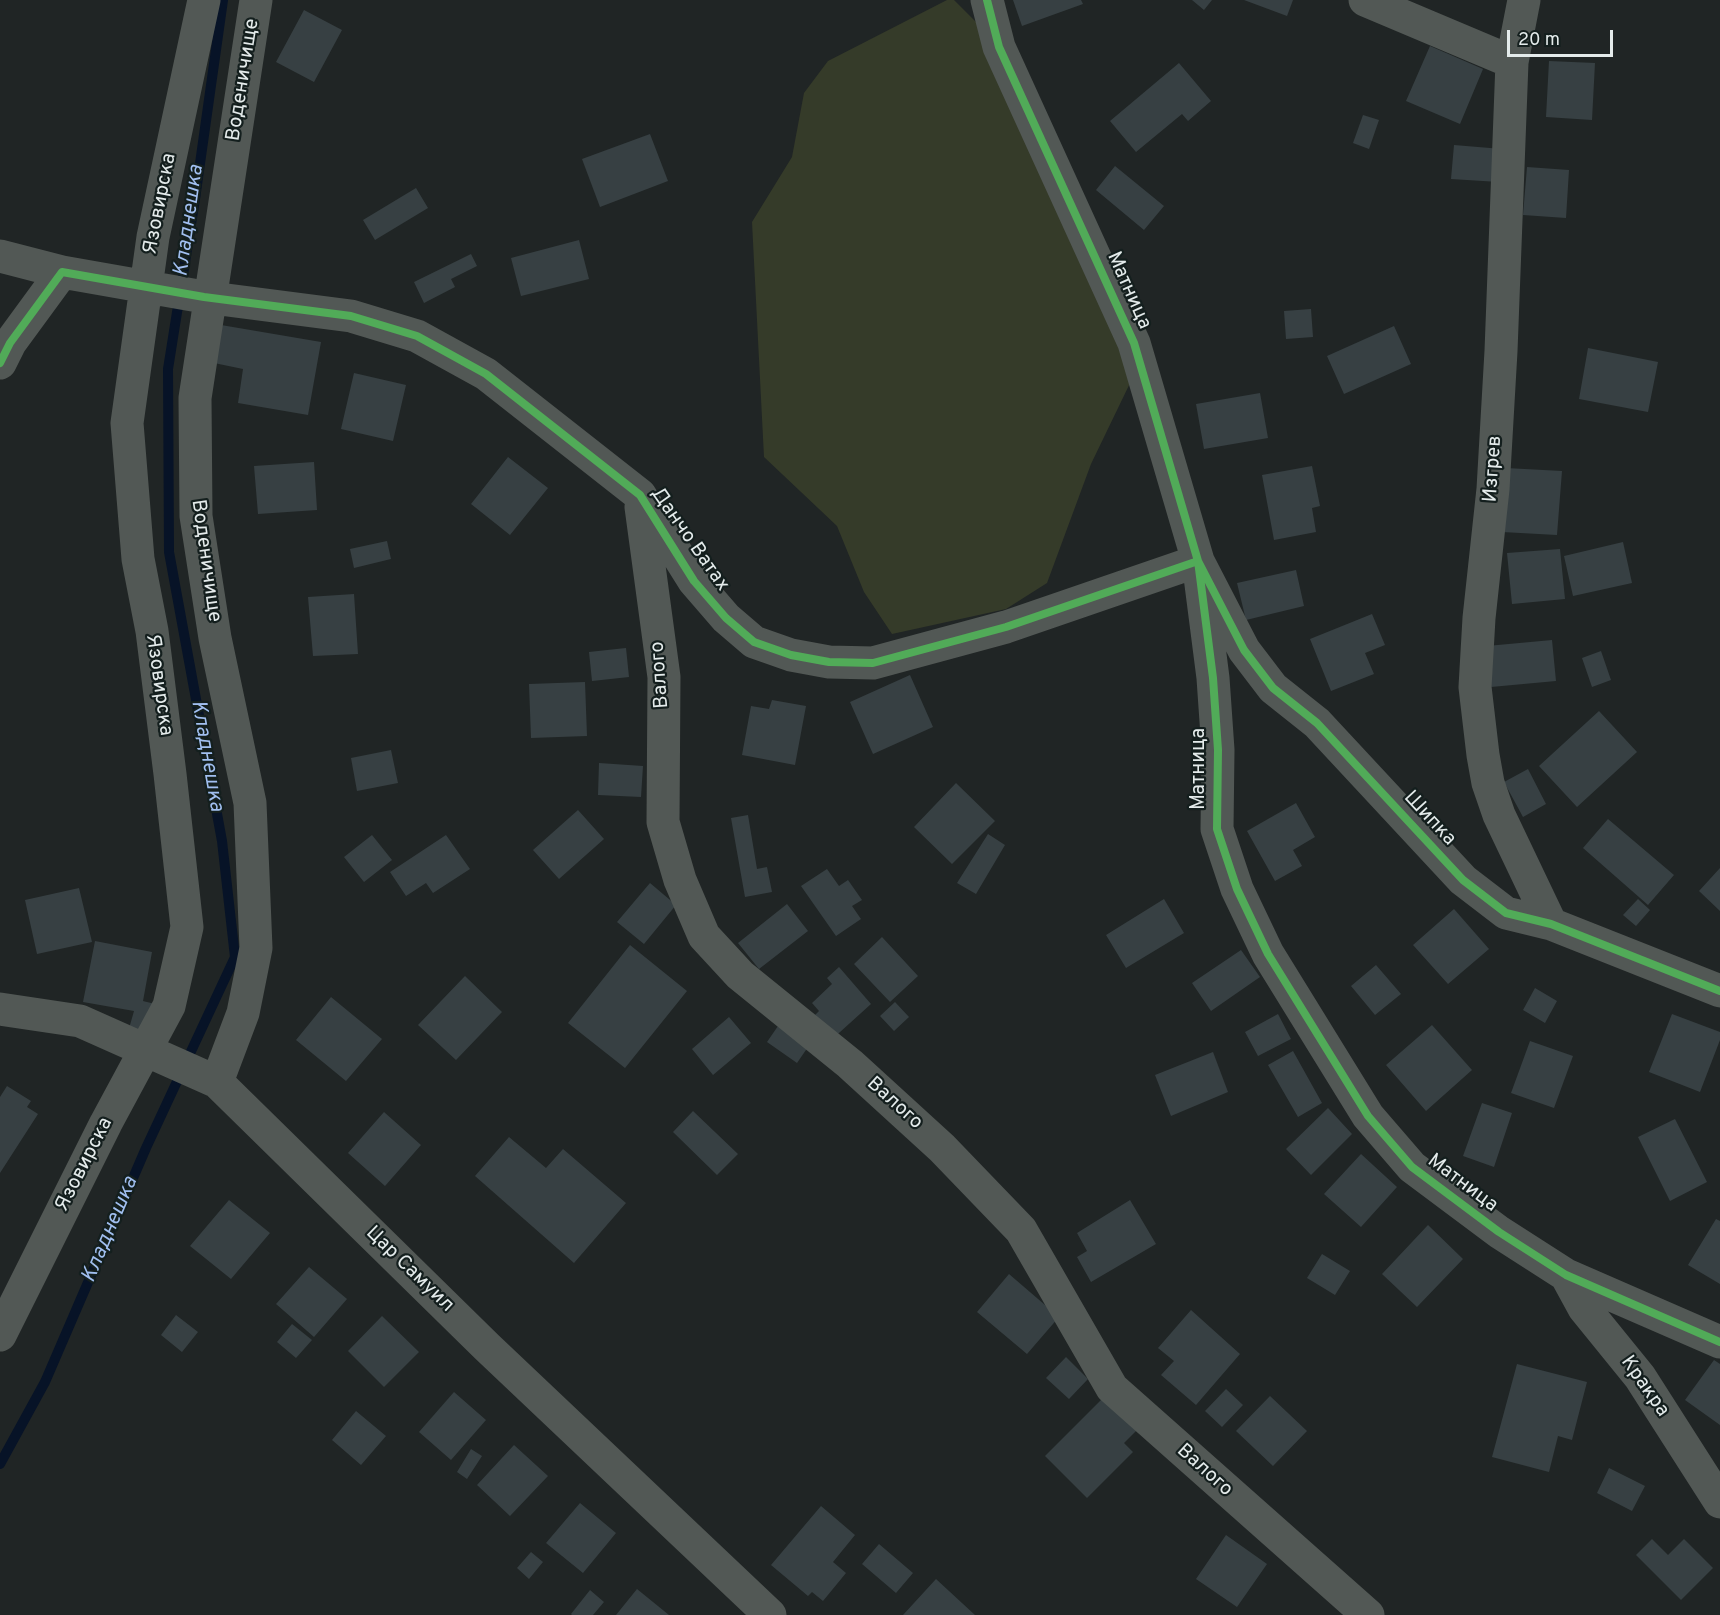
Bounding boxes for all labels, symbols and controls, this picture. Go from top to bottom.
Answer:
street label: Воденичище [222,17,266,143]
scale bar [1510,18,1616,56]
text: 20 m [1518,29,1560,52]
street label: Язовирска [139,151,183,257]
water label: Кладнешка [170,164,210,278]
street label: Матница [1100,249,1156,333]
street label: Изгрев [1480,435,1508,503]
street label: Данчо Ватах [644,483,734,597]
street label: Воденичище [185,498,225,624]
street label: Язовирска [139,632,177,738]
street label: Валого [647,641,675,709]
water label: Кладнешка [184,698,228,814]
street label: Матница [1188,728,1212,810]
street label: Шипка [1398,786,1460,852]
street label: Валого [861,1073,927,1135]
street label: Язовирска [51,1114,119,1216]
street label: Матница [1422,1150,1502,1218]
water label: Кладнешка [77,1173,145,1287]
street label: Цар Самуил [360,1222,458,1318]
street label: Кракра [1614,1352,1674,1422]
street label: Валого [1171,1440,1237,1502]

